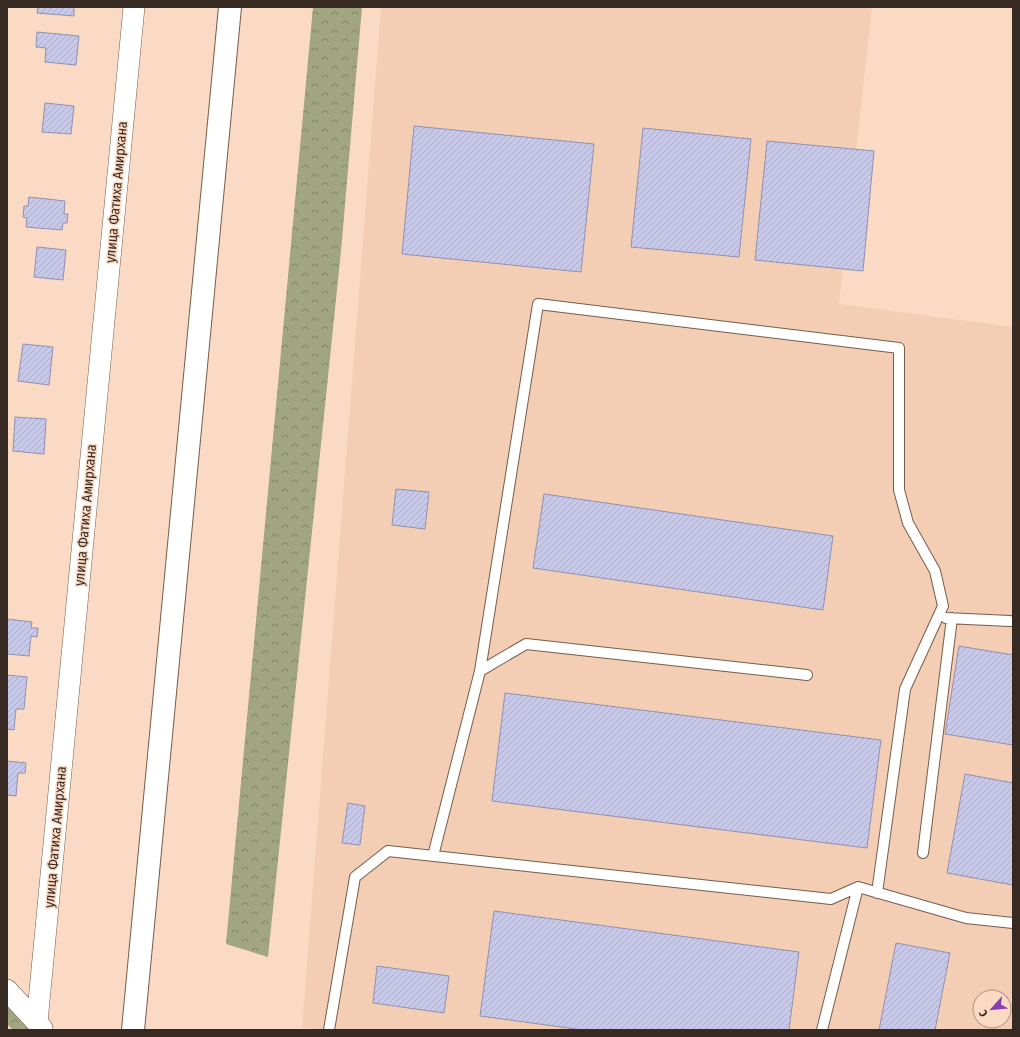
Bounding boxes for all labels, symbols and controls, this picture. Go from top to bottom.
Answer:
street label: улица Фатиха Амирхана [102,120,131,264]
street label: улица Фатиха Амирхана [71,443,100,587]
street label: улица Фатиха Амирхана [41,765,70,909]
north arrow [972,989,1012,1029]
text: С [976,1008,991,1019]

